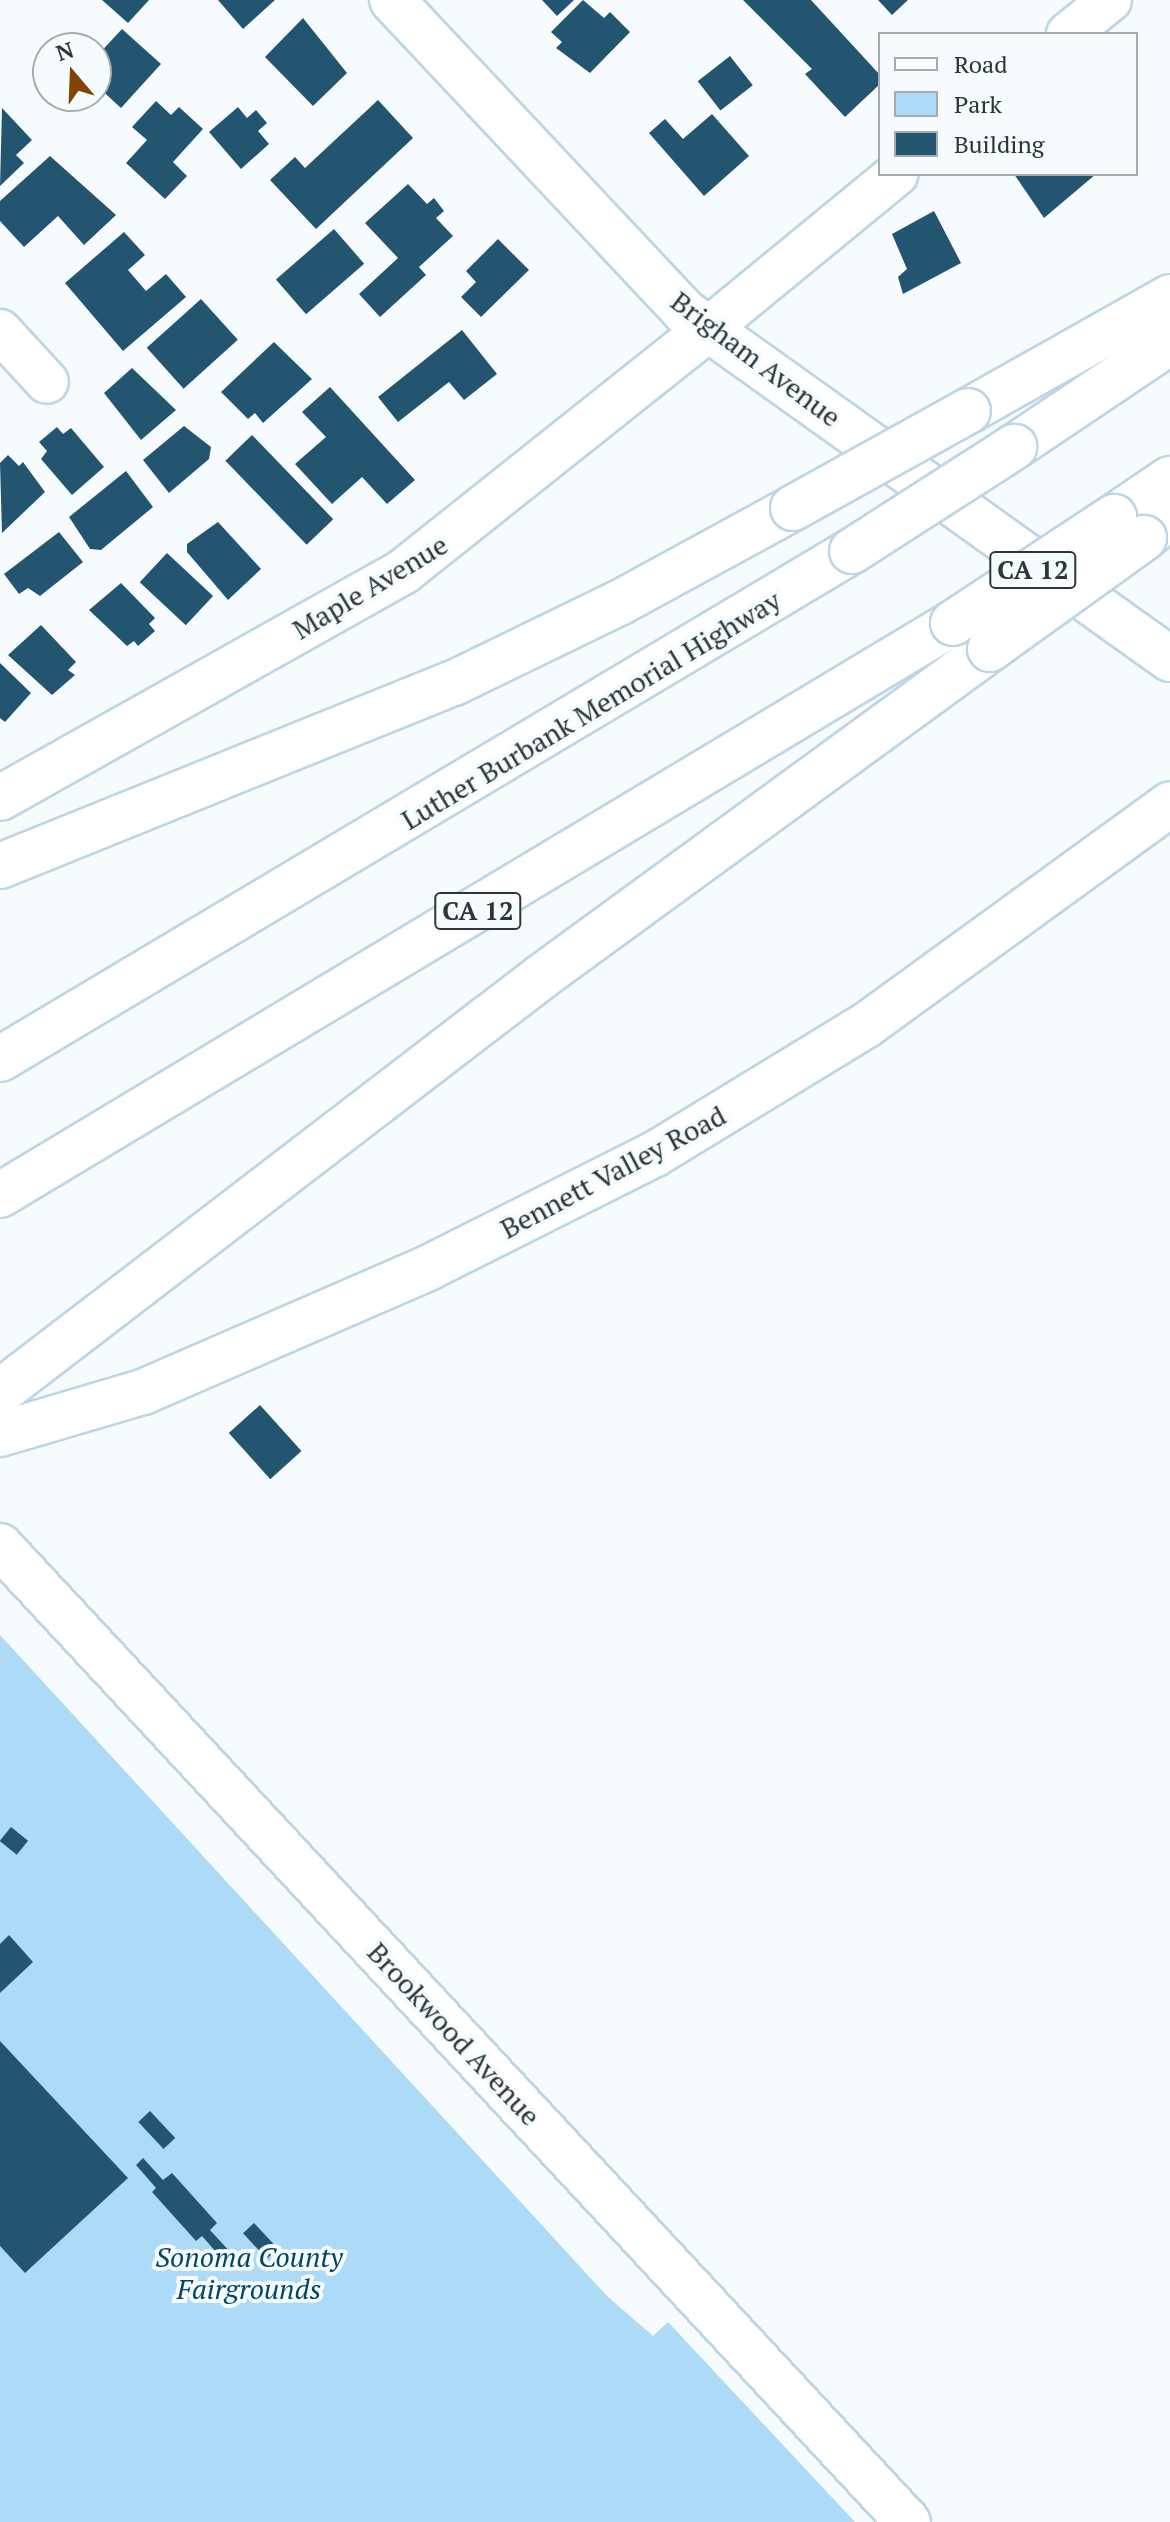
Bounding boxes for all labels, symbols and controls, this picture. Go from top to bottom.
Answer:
north arrow [32,32,112,112]
legend [878,32,1138,176]
text: N [52,34,77,67]
text: Road [954,48,1008,80]
text: Park [954,88,1002,120]
text: Building [954,128,1044,160]
street label: Brigham Avenue [664,284,848,434]
street label: Maple Avenue [286,527,454,647]
road number: CA 12 [989,548,1077,592]
street label: Luther Burbank Memorial Highway [395,583,787,837]
road number: CA 12 [434,889,522,933]
street label: Bennett Valley Road [494,1098,732,1246]
street label: Brookwood Avenue [360,1935,548,2133]
park label: Sonoma County Fairgrounds [155,2240,343,2306]

